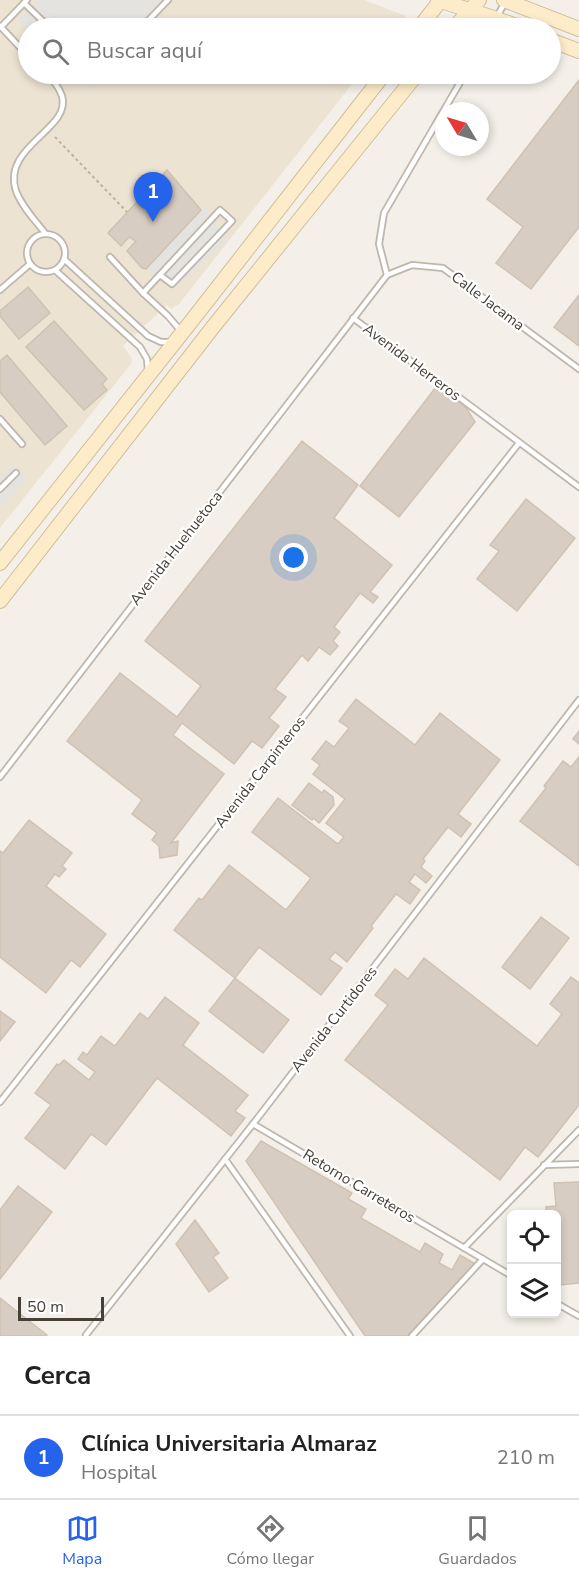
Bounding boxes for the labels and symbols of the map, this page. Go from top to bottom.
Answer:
north arrow [435,102,489,156]
pin: 1 [134,172,172,222]
street label: Calle Jacama [447,267,529,335]
street label: Avenida Herreros [359,319,465,405]
street label: Avenida Huehuetoca [125,487,227,609]
your location [279,543,308,572]
street label: Avenida Carpinteros [210,712,310,832]
street label: Avenida Curtidores [286,962,382,1076]
street label: Retorno Carreteros [299,1145,419,1227]
scale bar [18,1294,104,1322]

